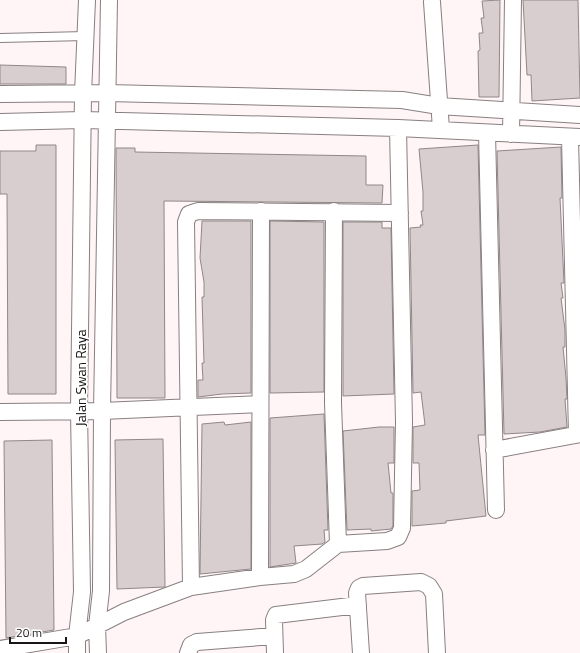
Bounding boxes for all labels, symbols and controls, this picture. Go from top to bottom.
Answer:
street label: Jalan Swan Raya [70,330,91,426]
scale bar [10,619,66,645]
text: 20 m [16,623,42,642]

